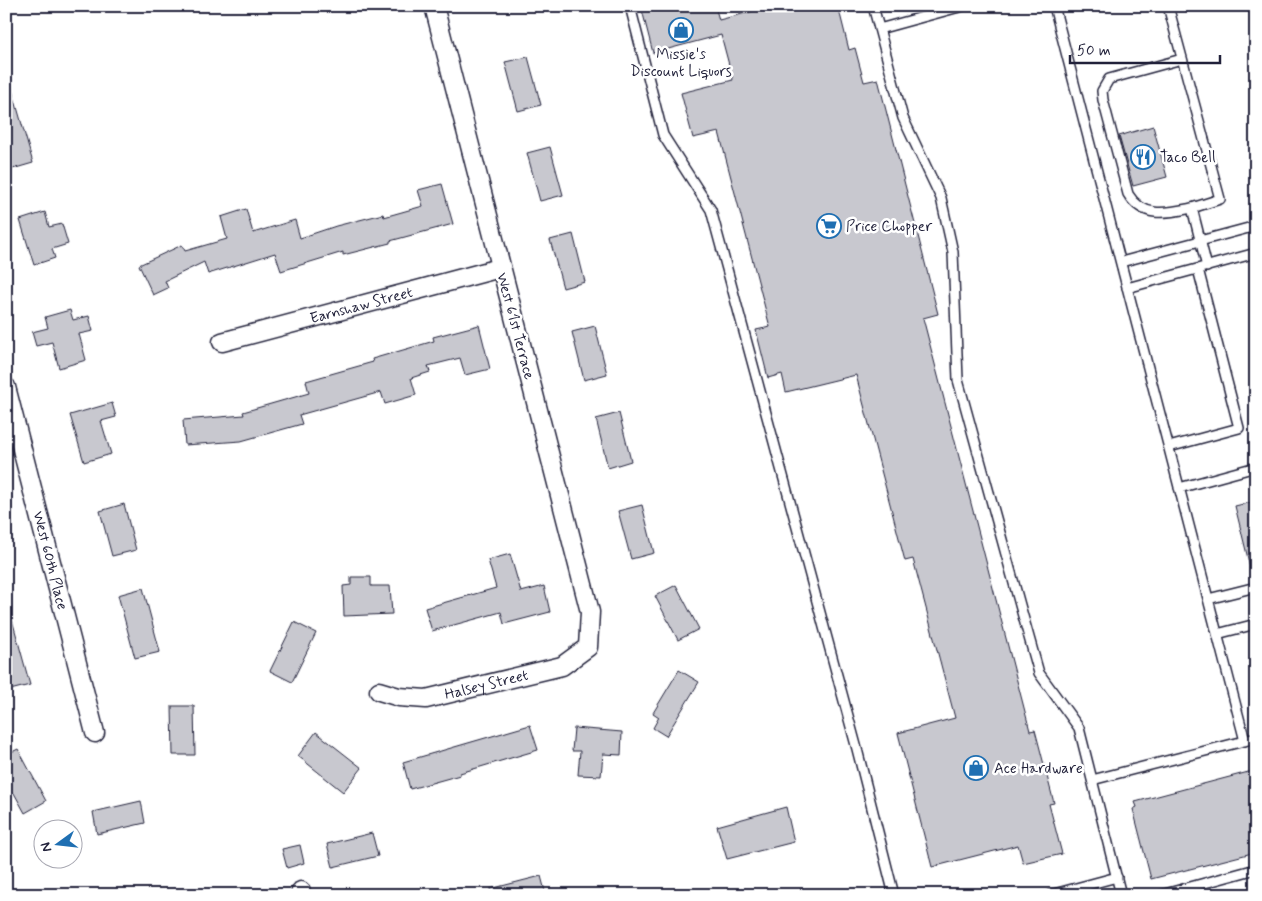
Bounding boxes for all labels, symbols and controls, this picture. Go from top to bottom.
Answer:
shop icon: Missie's Discount Liquors [668,17,694,43]
scale bar [1070,32,1220,64]
text: 50 m [1077,41,1111,61]
place label: Missie's Discount Liquors [630,45,732,82]
restaurant icon: Taco Bell [1130,144,1156,170]
place label: Taco Bell [1160,148,1216,168]
supermarket icon: Price Chopper [816,213,842,239]
place label: Price Chopper [846,217,932,237]
street label: West 61st Terrace [491,271,539,382]
street label: Earnshaw Street [308,283,415,329]
street label: West 60th Place [27,509,72,612]
street label: Halsey Street [443,665,531,705]
shop icon: Ace Hardware [963,755,989,781]
place label: Ace Hardware [994,759,1083,779]
north arrow [32,818,82,868]
text: N [37,840,56,854]

